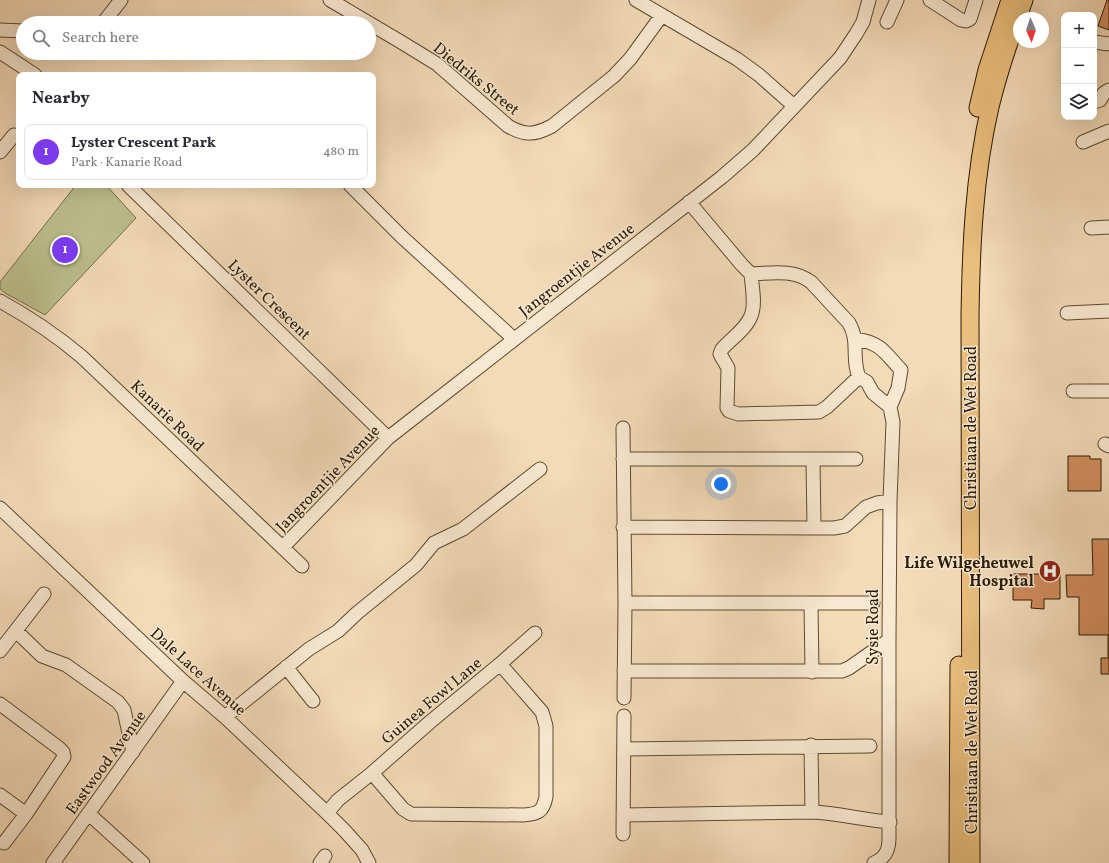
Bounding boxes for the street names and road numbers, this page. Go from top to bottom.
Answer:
street label: Diedriks Street [428,38,524,121]
street label: Jangroentjie Avenue [515,218,640,323]
street label: Lyster Crescent [222,255,315,346]
street label: Christiaan de Wet Road [961,346,983,510]
street label: Kanarie Road [125,376,208,457]
street label: Jangroentjie Avenue [271,421,385,538]
street label: Sysie Road [863,589,885,665]
street label: Dale Lace Avenue [145,623,251,722]
street label: Guinea Fowl Lane [377,653,487,750]
street label: Christiaan de Wet Road [962,670,984,834]
street label: Eastwood Avenue [61,707,152,820]

